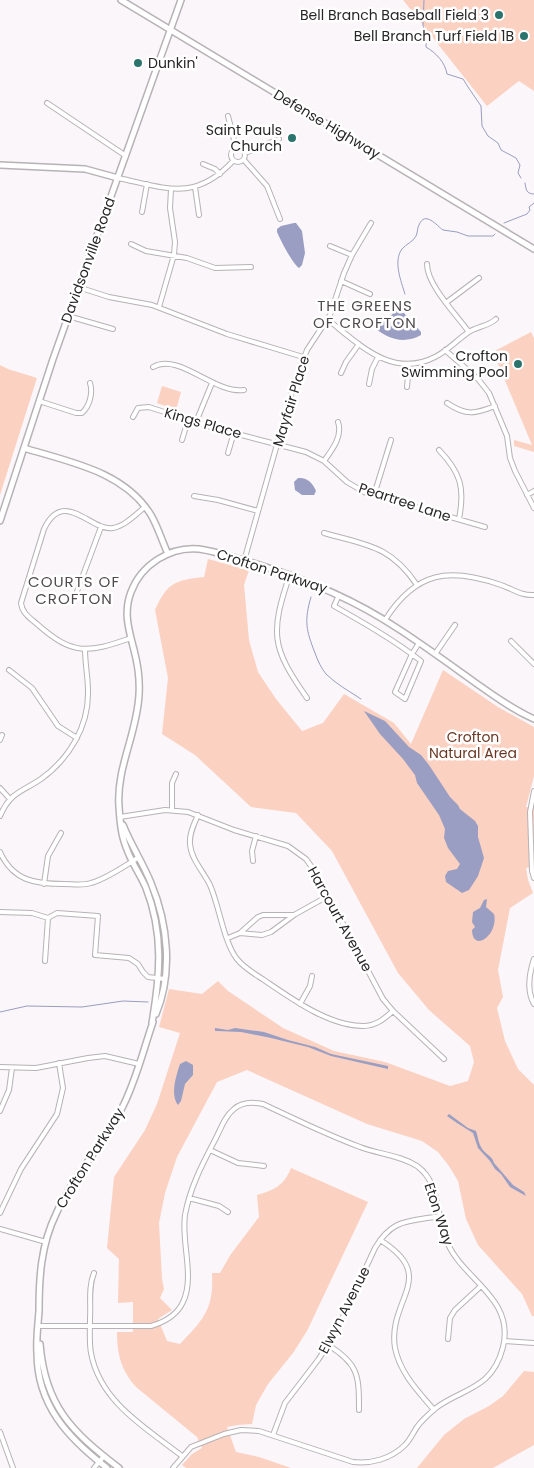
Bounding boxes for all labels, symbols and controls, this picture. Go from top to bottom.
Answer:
place label: Bell Branch Baseball Field 3 [300,5,489,25]
marker: Bell Branch Baseball Field 3 [493,9,505,21]
place label: Bell Branch Turf Field 1B [354,26,514,46]
marker: Bell Branch Turf Field 1B [518,30,530,42]
place label: Dunkin' [148,53,198,73]
marker: Dunkin' [132,57,144,69]
street label: Defense Highway [270,84,384,164]
place label: Saint Pauls Church [206,120,282,156]
marker: Saint Pauls Church [286,132,298,144]
street label: Davidsonville Road [56,194,120,326]
district label: THE GREENS OF CROFTON [313,295,417,333]
place label: Crofton Swimming Pool [401,346,508,382]
street label: Mayfair Place [268,353,314,449]
marker: Crofton Swimming Pool [512,358,524,370]
street label: Kings Place [162,402,244,444]
street label: Peartree Lane [356,478,454,526]
street label: Crofton Parkway [214,544,330,598]
district label: COURTS OF CROFTON [28,571,120,609]
park label: Crofton Natural Area [429,727,517,763]
street label: Harcourt Avenue [303,863,377,975]
street label: Crofton Parkway [51,1104,129,1212]
street label: Eton Way [419,1180,459,1248]
street label: Elwyn Avenue [313,1263,375,1357]

